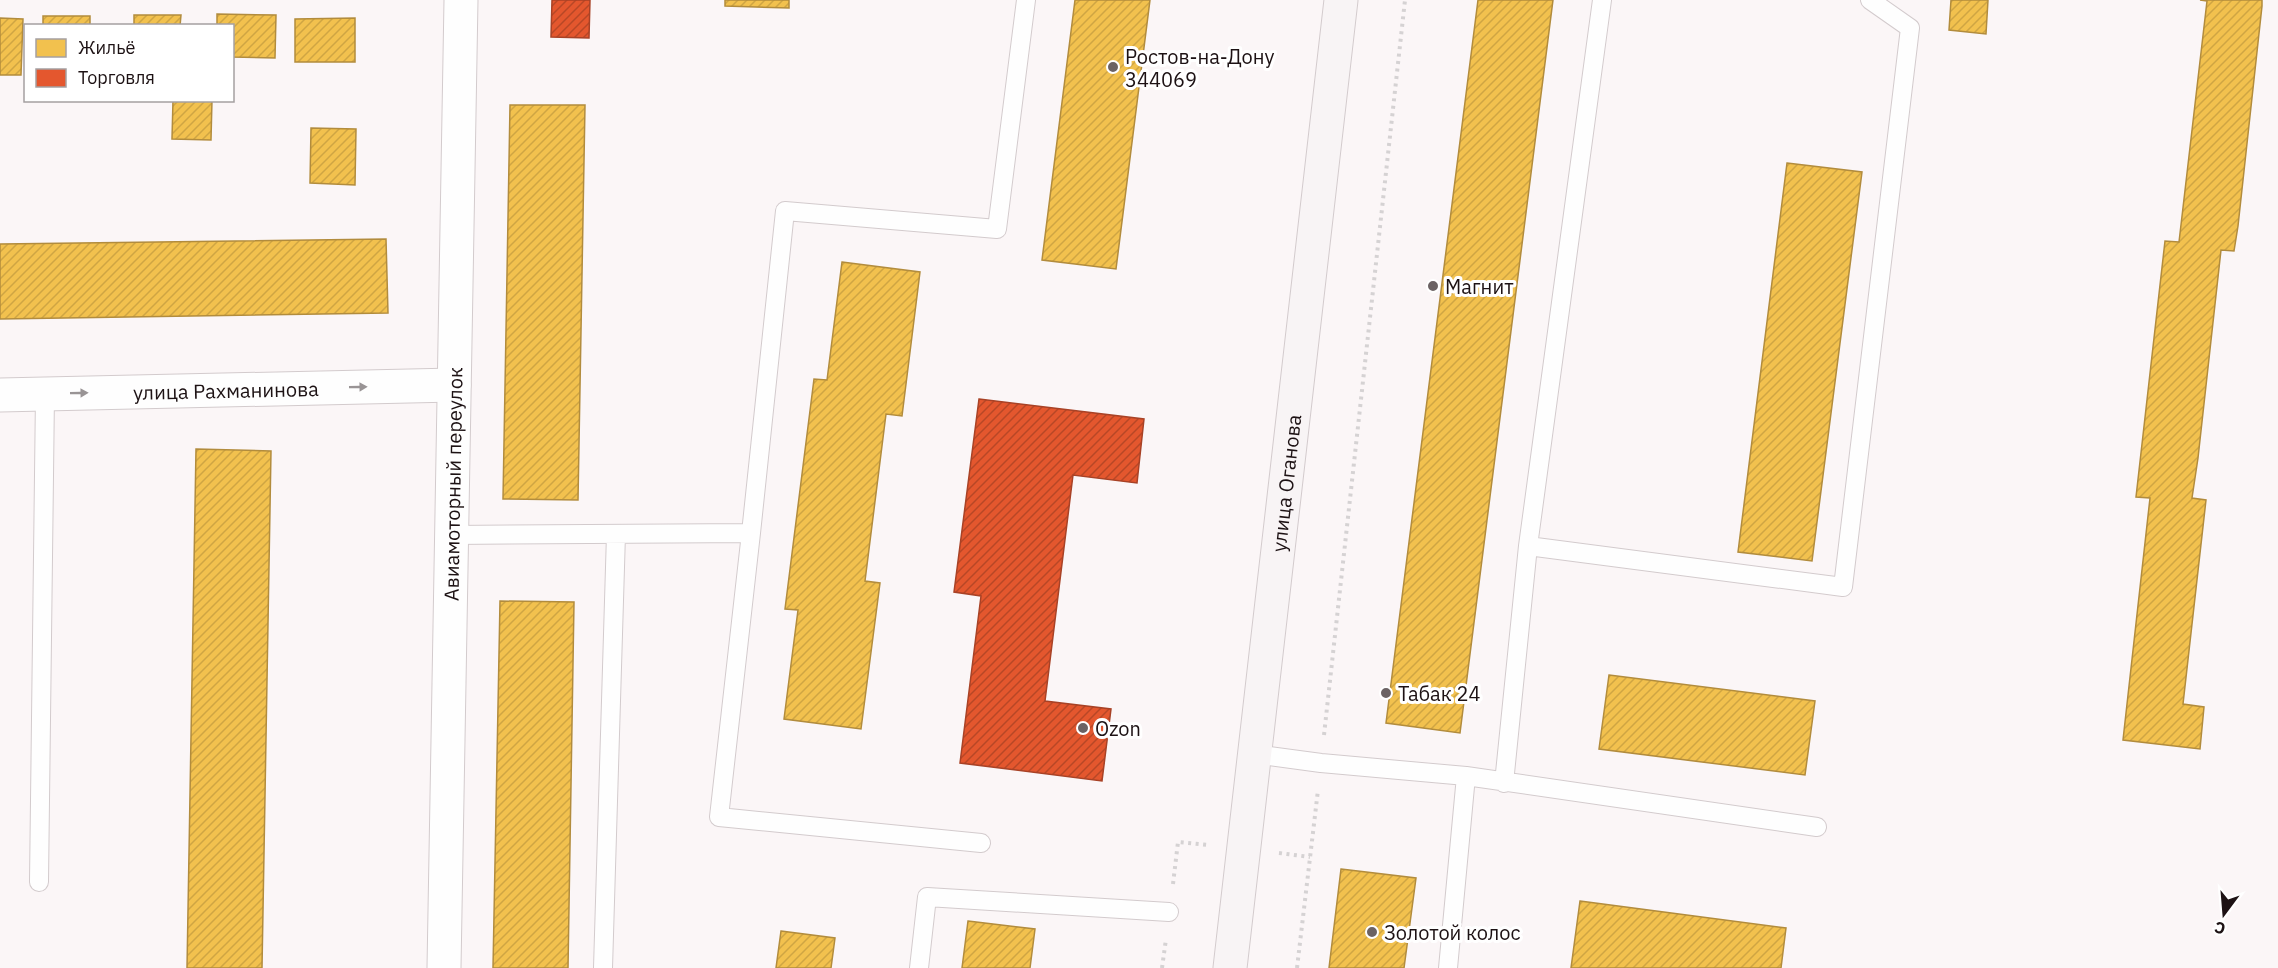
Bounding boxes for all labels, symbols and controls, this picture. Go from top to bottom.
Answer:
legend [24,24,234,102]
text: Жильё [78,36,136,59]
place label: Ростов-на-Дону 344069 [1125,43,1275,93]
marker: Ростов-на-Дону 344069 [1106,60,1120,74]
text: Торговля [78,66,155,89]
place label: Магнит [1445,273,1514,300]
marker: Магнит [1426,279,1440,293]
street label: Авиамоторный переулок [437,367,468,601]
street label: улица Рахманинова [133,374,319,406]
one-way arrow [349,382,368,392]
one-way arrow [70,388,89,398]
street label: улица Оганова [1264,413,1307,553]
place label: Табак 24 [1398,680,1481,707]
marker: Табак 24 [1379,686,1393,700]
place label: Ozon [1095,715,1141,742]
marker: Ozon [1076,721,1090,735]
north arrow [2194,884,2254,944]
text: С [2212,917,2228,939]
place label: Золотой колос [1384,919,1520,946]
marker: Золотой колос [1365,925,1379,939]

